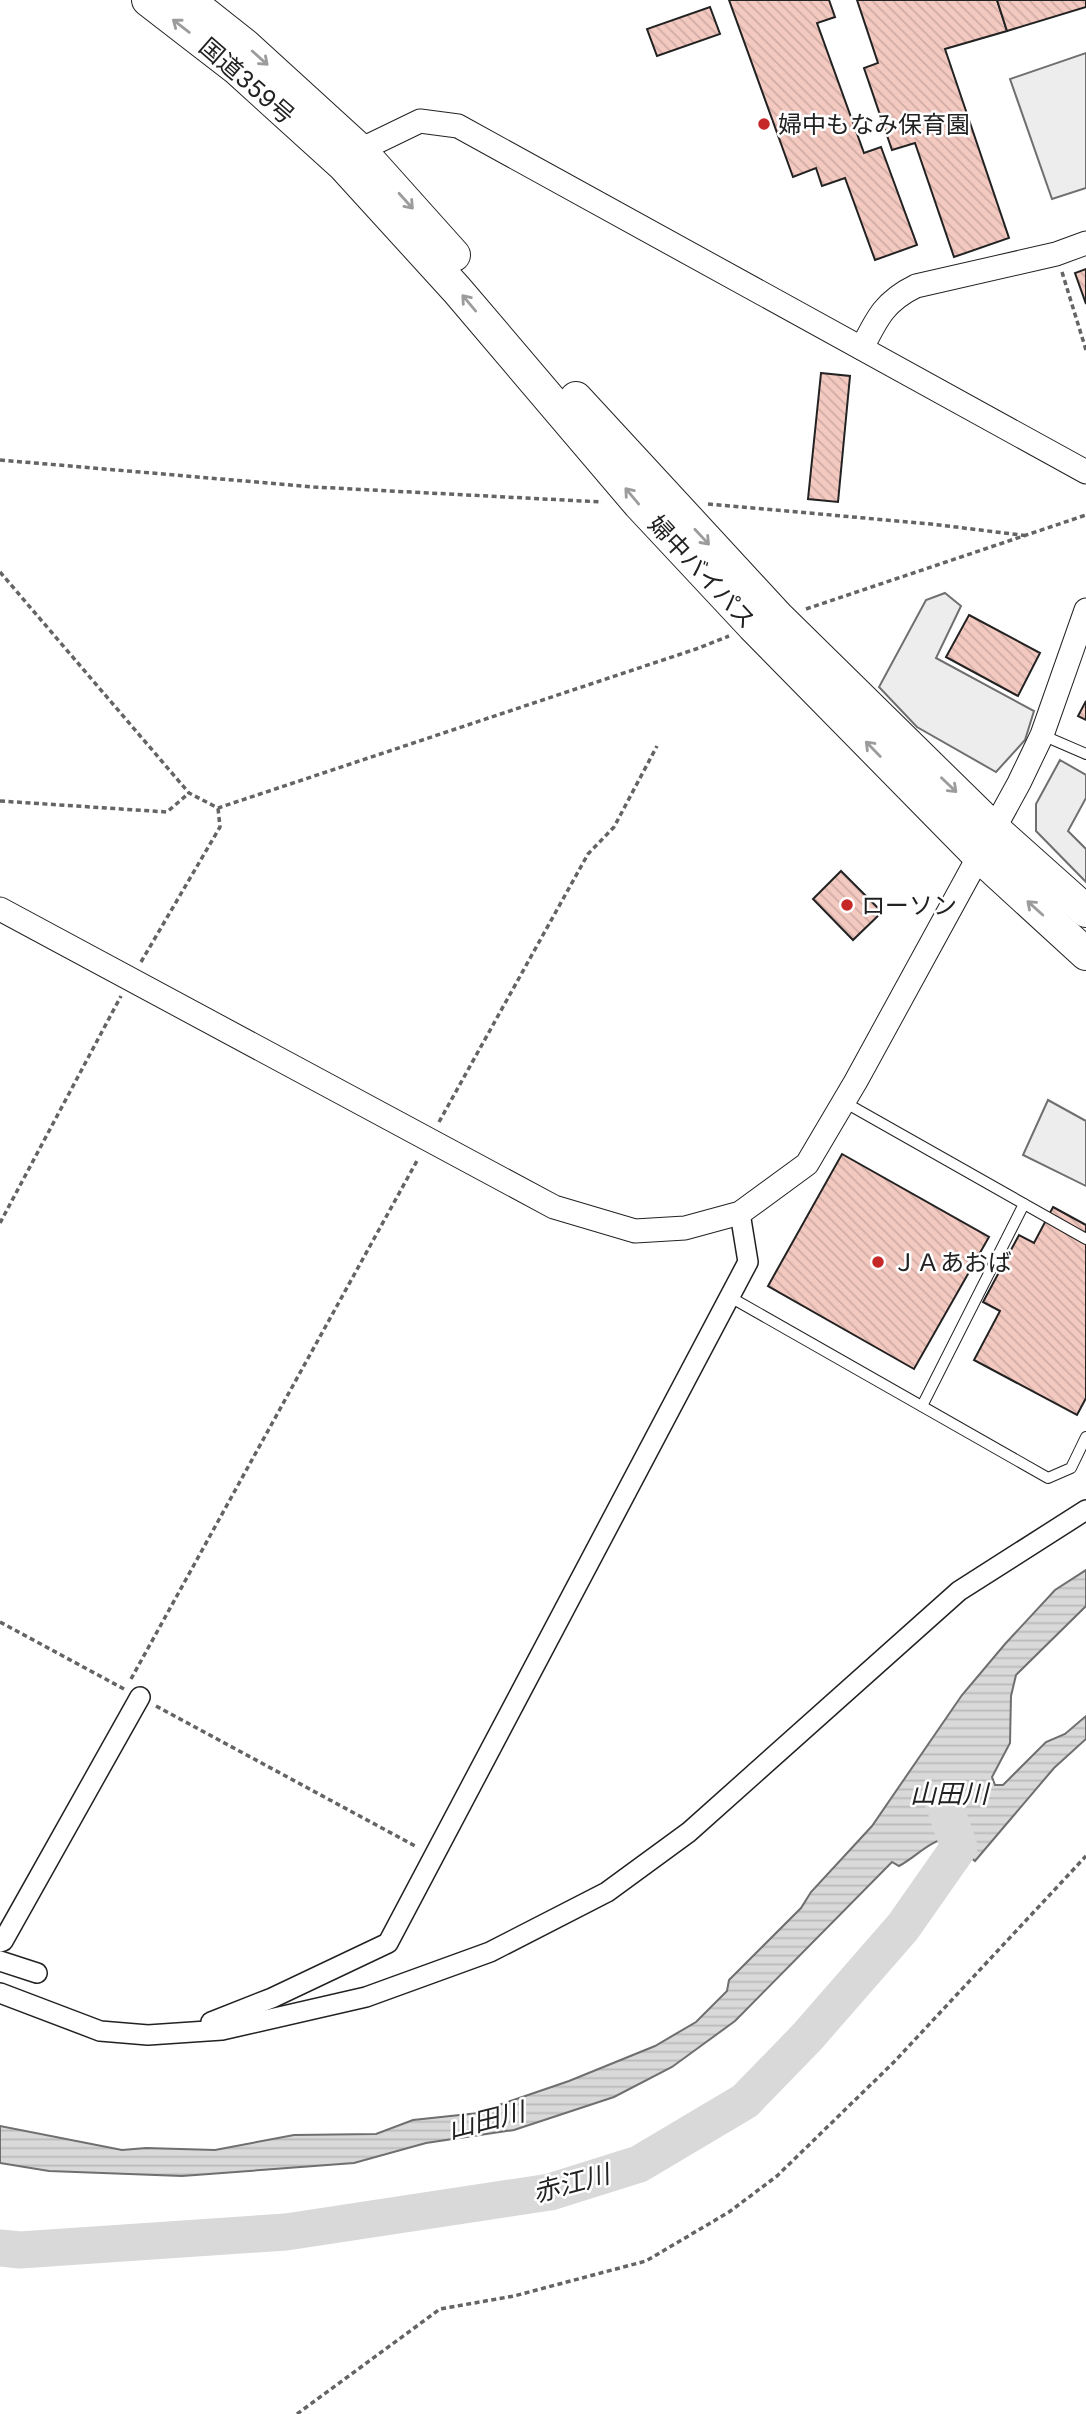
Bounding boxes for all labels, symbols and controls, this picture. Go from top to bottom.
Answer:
one-way arrow [172,18,191,33]
street label: 国道359号 [194,32,300,130]
one-way arrow [251,50,268,67]
place label: 婦中もなみ保育園 [778,110,970,139]
marker: 婦中もなみ保育園 [756,116,772,132]
one-way arrow [397,192,414,209]
one-way arrow [461,295,476,313]
one-way arrow [624,487,640,505]
street label: 婦中バイパス [642,510,762,634]
one-way arrow [694,528,711,545]
one-way arrow [865,741,882,758]
one-way arrow [940,776,957,793]
place label: ローソン [861,891,957,920]
marker: ローソン [839,897,855,913]
one-way arrow [1027,900,1045,916]
place label: ＪＡあおば [892,1248,1012,1277]
marker: ＪＡあおば [870,1254,886,1270]
water label: 山田川 [910,1778,991,1809]
water label: 山田川 [444,2095,530,2144]
water label: 赤江川 [529,2157,616,2208]

